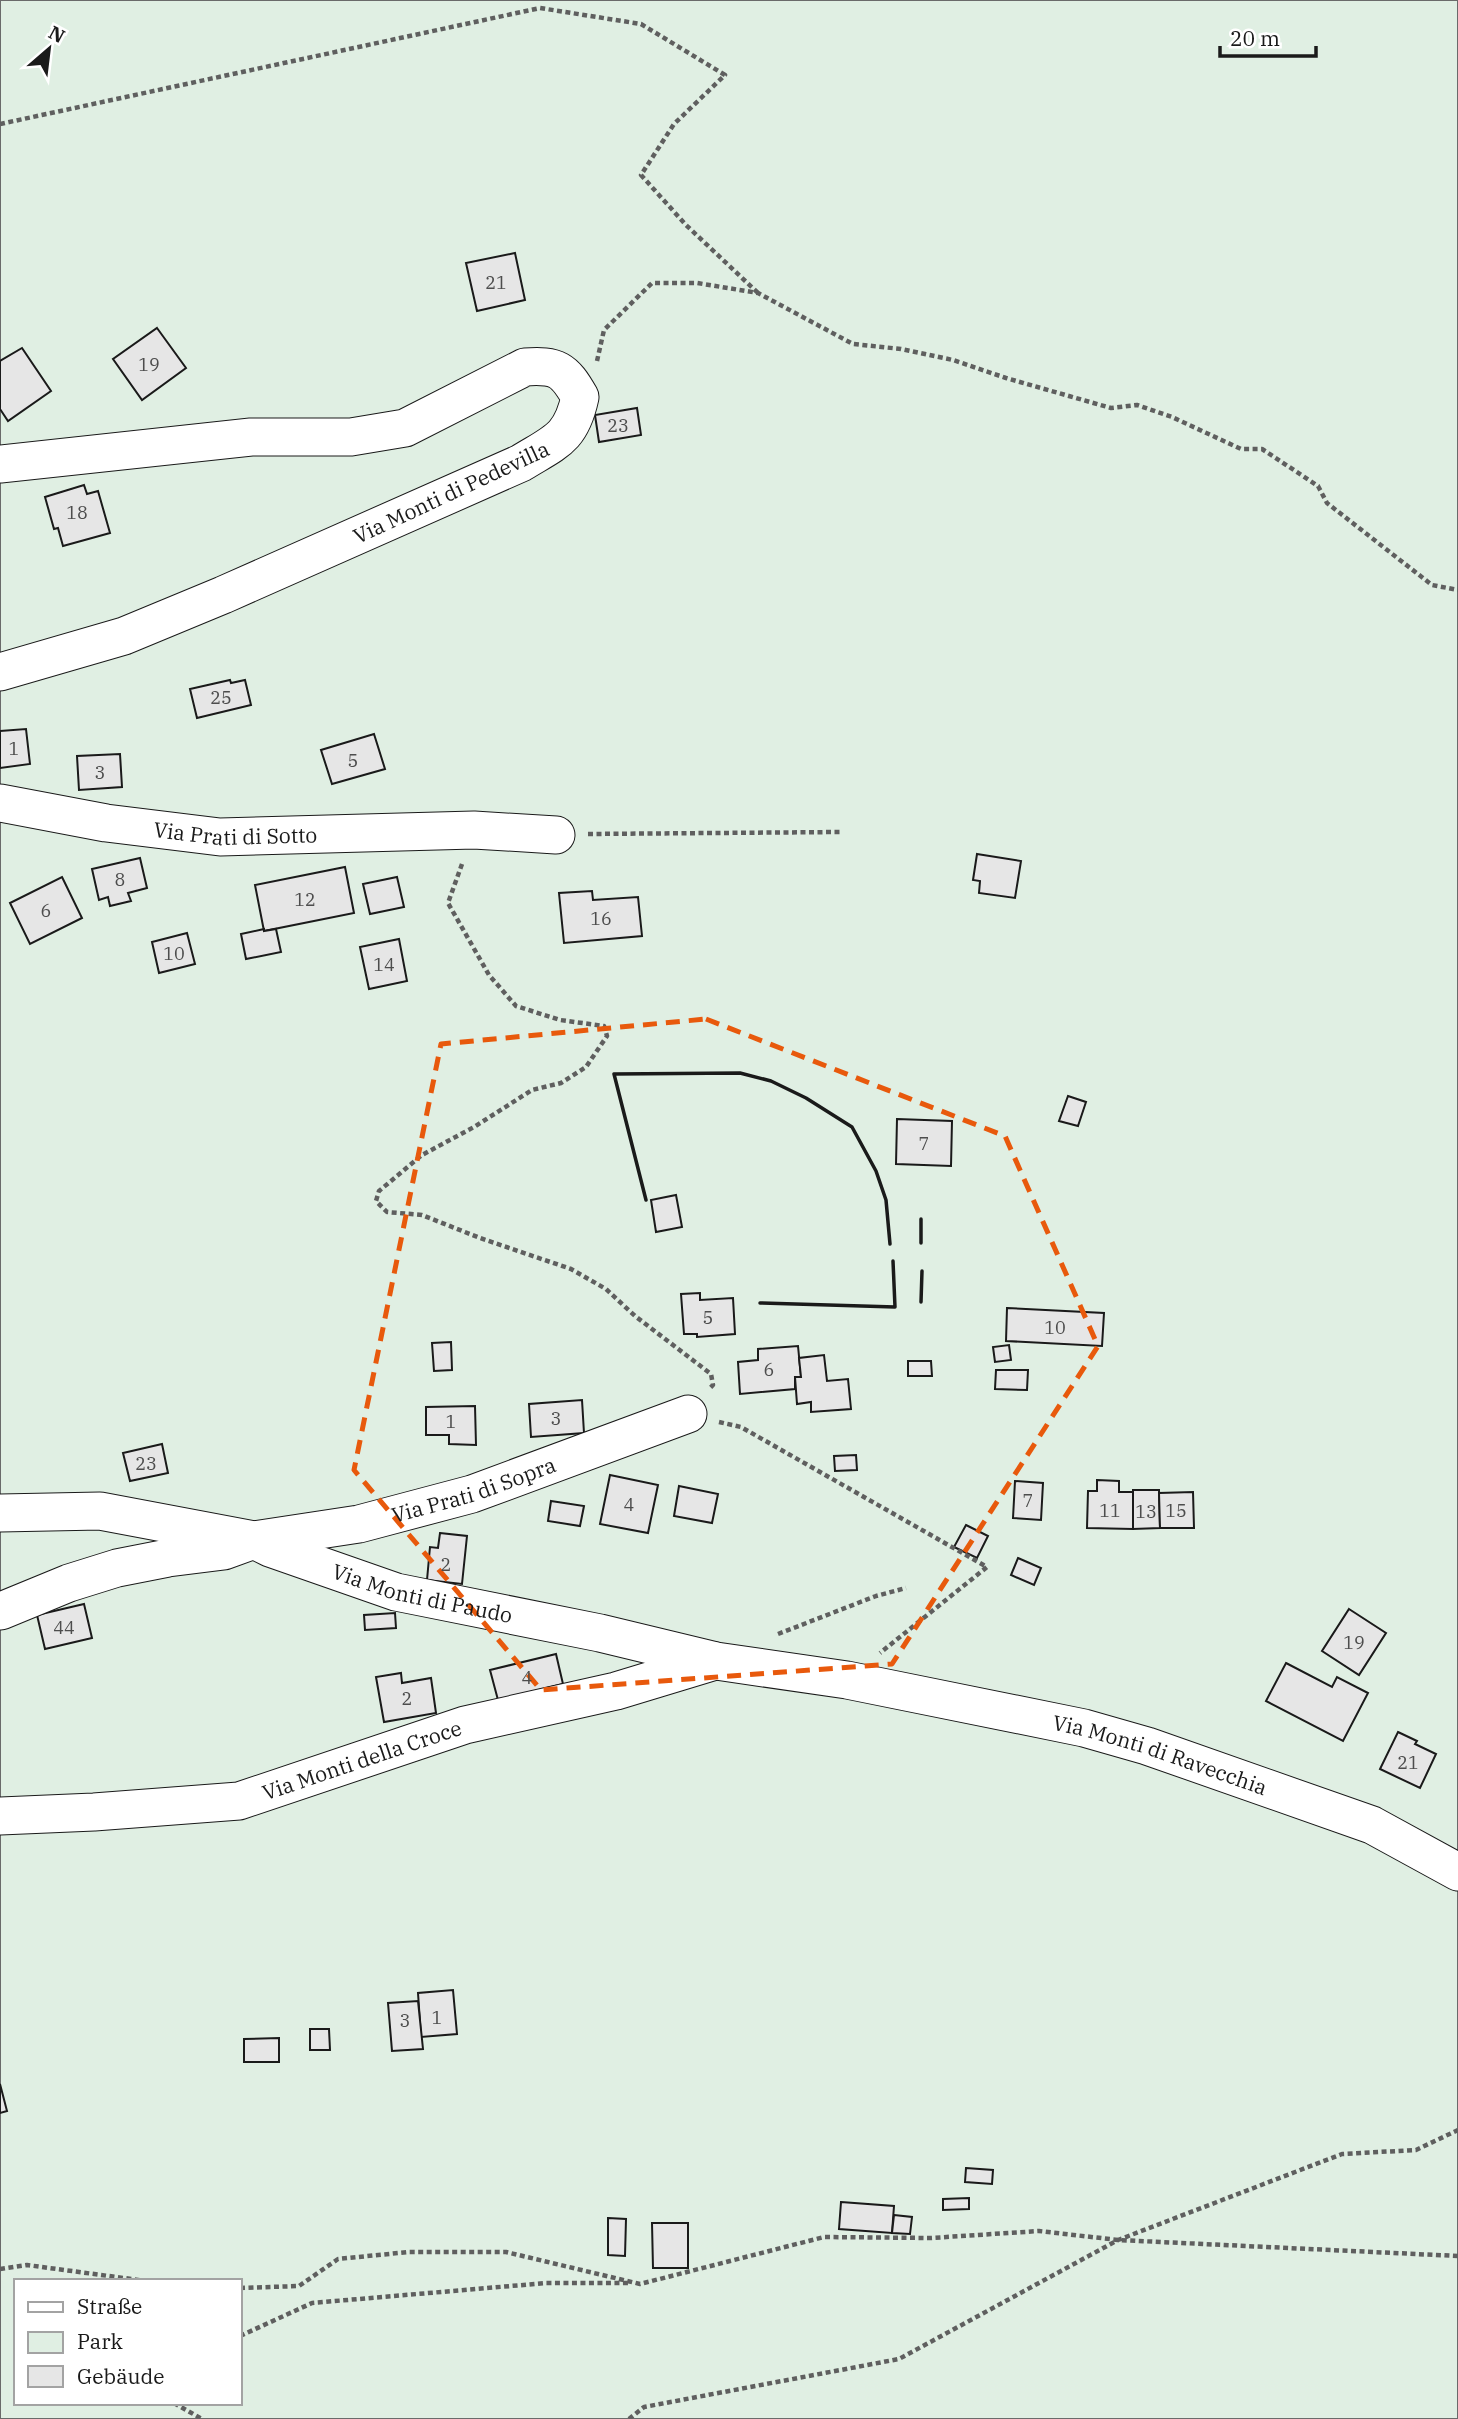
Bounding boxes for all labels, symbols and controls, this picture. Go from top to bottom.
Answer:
north arrow [14,14,84,84]
scale bar [1220,14,1316,58]
text: N [45,20,69,48]
text: 20 m [1230,24,1280,52]
house number: 21 [485,271,507,294]
house number: 19 [138,353,160,376]
house number: 23 [607,414,629,437]
street label: Via Monti di Pedevilla [348,434,554,550]
house number: 18 [66,501,88,524]
house number: 25 [210,686,232,709]
house number: 1 [9,737,19,760]
house number: 5 [348,749,358,772]
house number: 3 [95,761,105,784]
street label: Via Prati di Sotto [152,815,318,851]
house number: 8 [115,868,125,891]
house number: 12 [294,888,316,911]
house number: 6 [41,899,51,922]
house number: 16 [590,907,612,930]
house number: 10 [163,942,185,965]
house number: 14 [373,953,395,976]
house number: 7 [919,1132,929,1155]
house number: 5 [703,1306,713,1329]
house number: 10 [1044,1316,1066,1339]
house number: 6 [764,1358,774,1381]
house number: 3 [551,1407,561,1430]
house number: 1 [446,1410,456,1433]
street label: Via Prati di Sopra [388,1450,560,1529]
house number: 23 [135,1452,157,1475]
house number: 7 [1023,1489,1033,1512]
house number: 4 [624,1493,634,1516]
house number: 11 [1099,1499,1121,1522]
house number: 15 [1165,1499,1187,1522]
house number: 13 [1135,1500,1157,1523]
house number: 2 [441,1553,451,1576]
street label: Via Monti di Paudo [328,1557,515,1629]
house number: 44 [53,1616,75,1639]
house number: 19 [1343,1631,1365,1654]
house number: 4 [522,1666,532,1689]
house number: 2 [402,1687,412,1710]
street label: Via Monti di Ravecchia [1050,1708,1271,1801]
street label: Via Monti della Croce [258,1713,465,1806]
house number: 21 [1397,1751,1419,1774]
house number: 1 [432,2006,442,2029]
house number: 3 [400,2009,410,2032]
legend [14,2279,242,2405]
text: Straße [77,2292,142,2320]
text: Park [77,2327,124,2355]
text: Gebäude [77,2362,165,2390]

